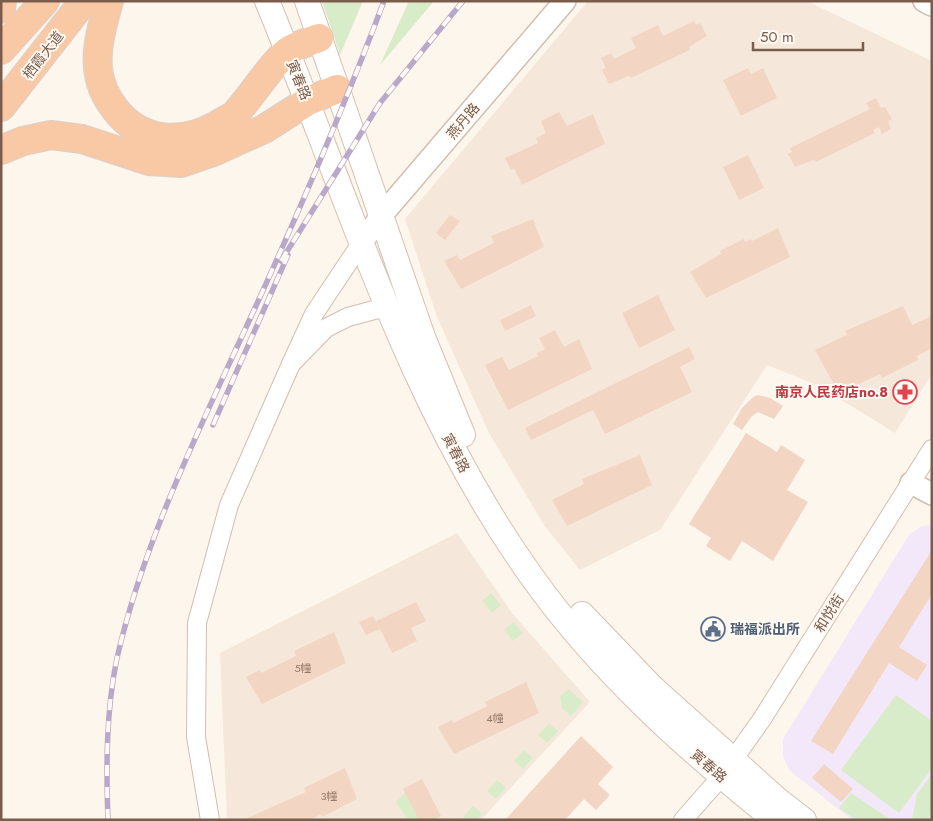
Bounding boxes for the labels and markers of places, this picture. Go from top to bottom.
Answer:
pharmacy icon: 南京人民药店no.8 [892,379,918,405]
place label: 南京人民药店no.8 [775,382,888,402]
public building icon: 瑞福派出所 [700,616,726,642]
place label: 瑞福派出所 [730,619,800,639]

